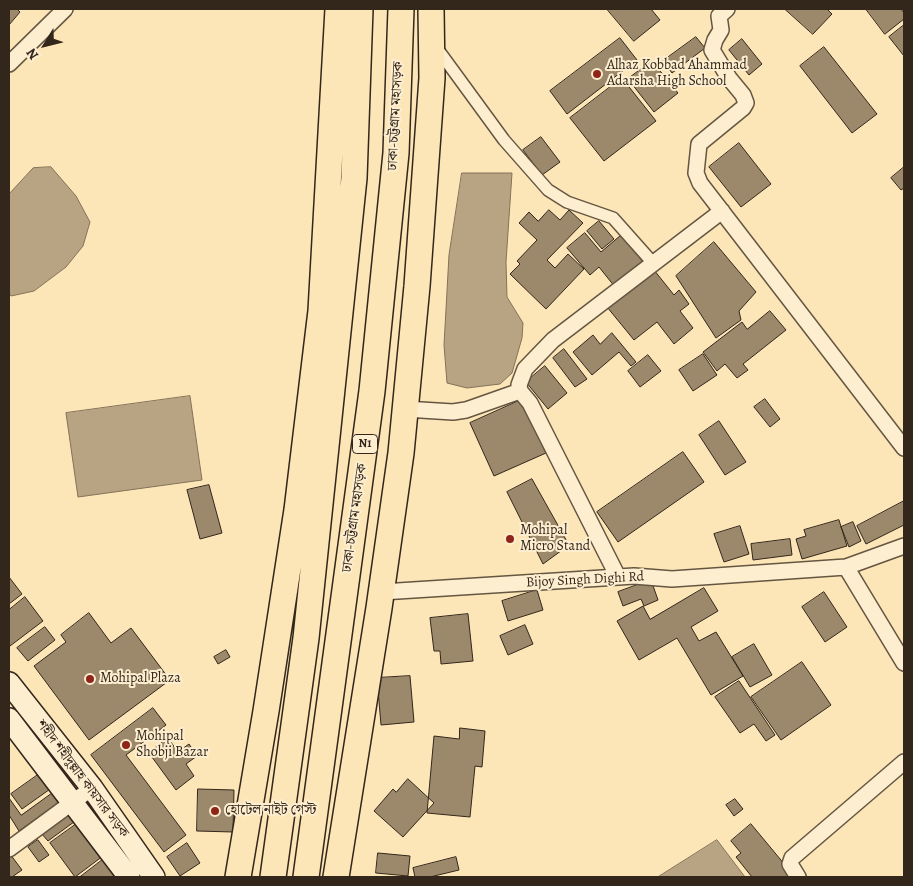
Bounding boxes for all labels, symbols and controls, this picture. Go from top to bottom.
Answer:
north arrow [20,20,70,70]
text: N [22,44,43,64]
place label: Alhaz Kobbad Ahammad Adarsha High School [607,58,747,90]
street label: ঢাকা-চট্টগ্রাম মহাসড়ক [385,61,407,171]
marker: Alhaz Kobbad Ahammad Adarsha High School [591,68,603,80]
road number: N1 [352,434,378,454]
street label: ঢাকা-চট্টগ্রাম মহাসড়ক [339,463,371,573]
place label: Mohipal Micro Stand [520,523,590,556]
marker: Mohipal Micro Stand [504,533,516,545]
street label: Bijoy Singh Dighi Rd [526,569,644,591]
place label: Mohipal Plaza [100,671,181,687]
marker: Mohipal Plaza [84,673,96,685]
street label: শহীদ শহীদুল্লাহ কায়সার সড়ক [32,717,132,841]
place label: Mohipal Shobji Bazar [136,729,208,762]
marker: Mohipal Shobji Bazar [120,739,132,751]
place label: হোটেল নাইট গেস্ট [225,803,316,819]
marker: হোটেল নাইট গেস্ট [209,805,221,817]

